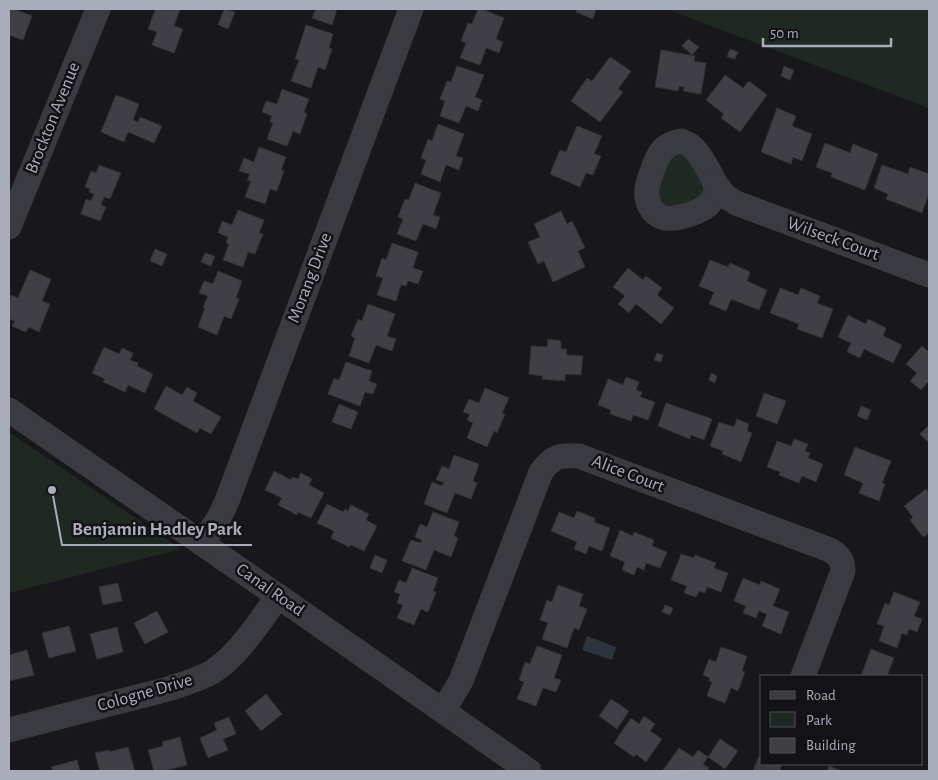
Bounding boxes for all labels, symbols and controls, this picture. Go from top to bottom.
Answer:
scale bar [763,15,890,47]
text: 50 m [770,26,799,41]
street label: Brockton Avenue [23,60,83,176]
street label: Wilseck Court [785,214,882,264]
street label: Morang Drive [285,231,335,325]
street label: Alice Court [589,452,667,496]
callout: Benjamin Hadley Park [62,511,252,545]
text: Benjamin Hadley Park [72,520,243,539]
street label: Canal Road [233,560,307,620]
street label: Cologne Drive [95,671,195,715]
legend [760,675,923,765]
text: Road [806,688,836,703]
text: Park [806,713,832,728]
text: Building [806,738,856,753]

